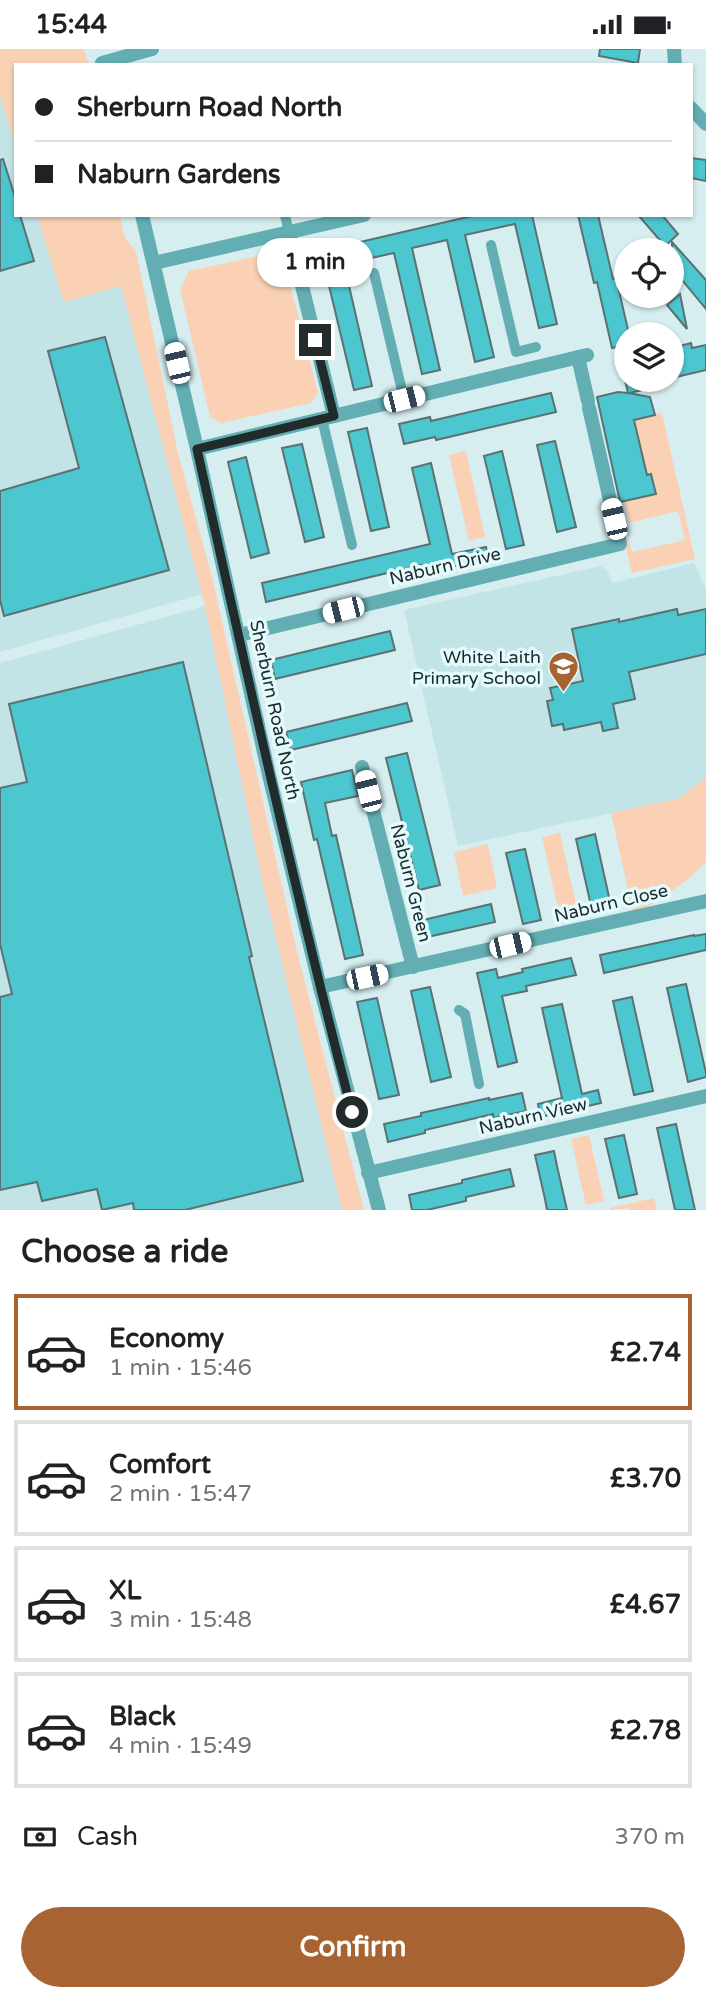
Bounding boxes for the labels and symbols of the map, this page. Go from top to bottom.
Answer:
callout: 1 min [257,239,373,287]
route end [299,324,331,356]
car [163,340,192,386]
car [382,384,427,414]
car [600,496,629,542]
street label: Naburn Drive [387,542,503,590]
car [321,595,366,625]
street label: Sherburn Road North [245,618,305,802]
place label: White Laith Primary School [412,646,541,689]
school or university icon: White Laith Primary School [547,650,581,694]
car [353,768,384,814]
street label: Naburn Green [386,822,436,944]
street label: Naburn Close [552,879,670,927]
car [488,930,533,960]
car [345,962,390,992]
street label: Naburn View [477,1093,589,1139]
route start [336,1096,368,1128]

